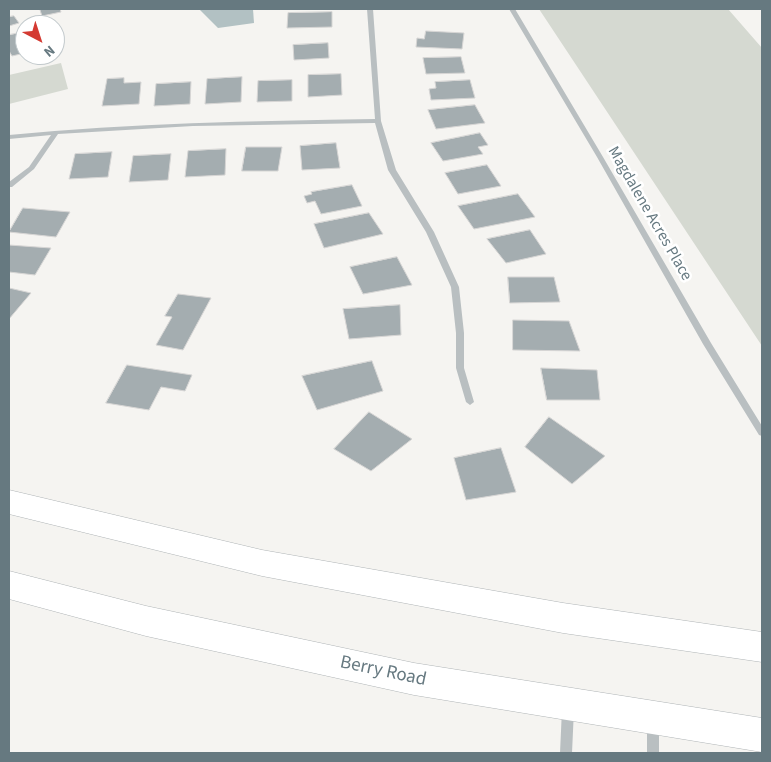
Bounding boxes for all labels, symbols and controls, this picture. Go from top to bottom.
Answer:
north arrow [15,15,65,65]
text: N [39,40,59,61]
street label: Magdalene Acres Place [603,144,695,284]
street label: Berry Road [338,652,428,692]

